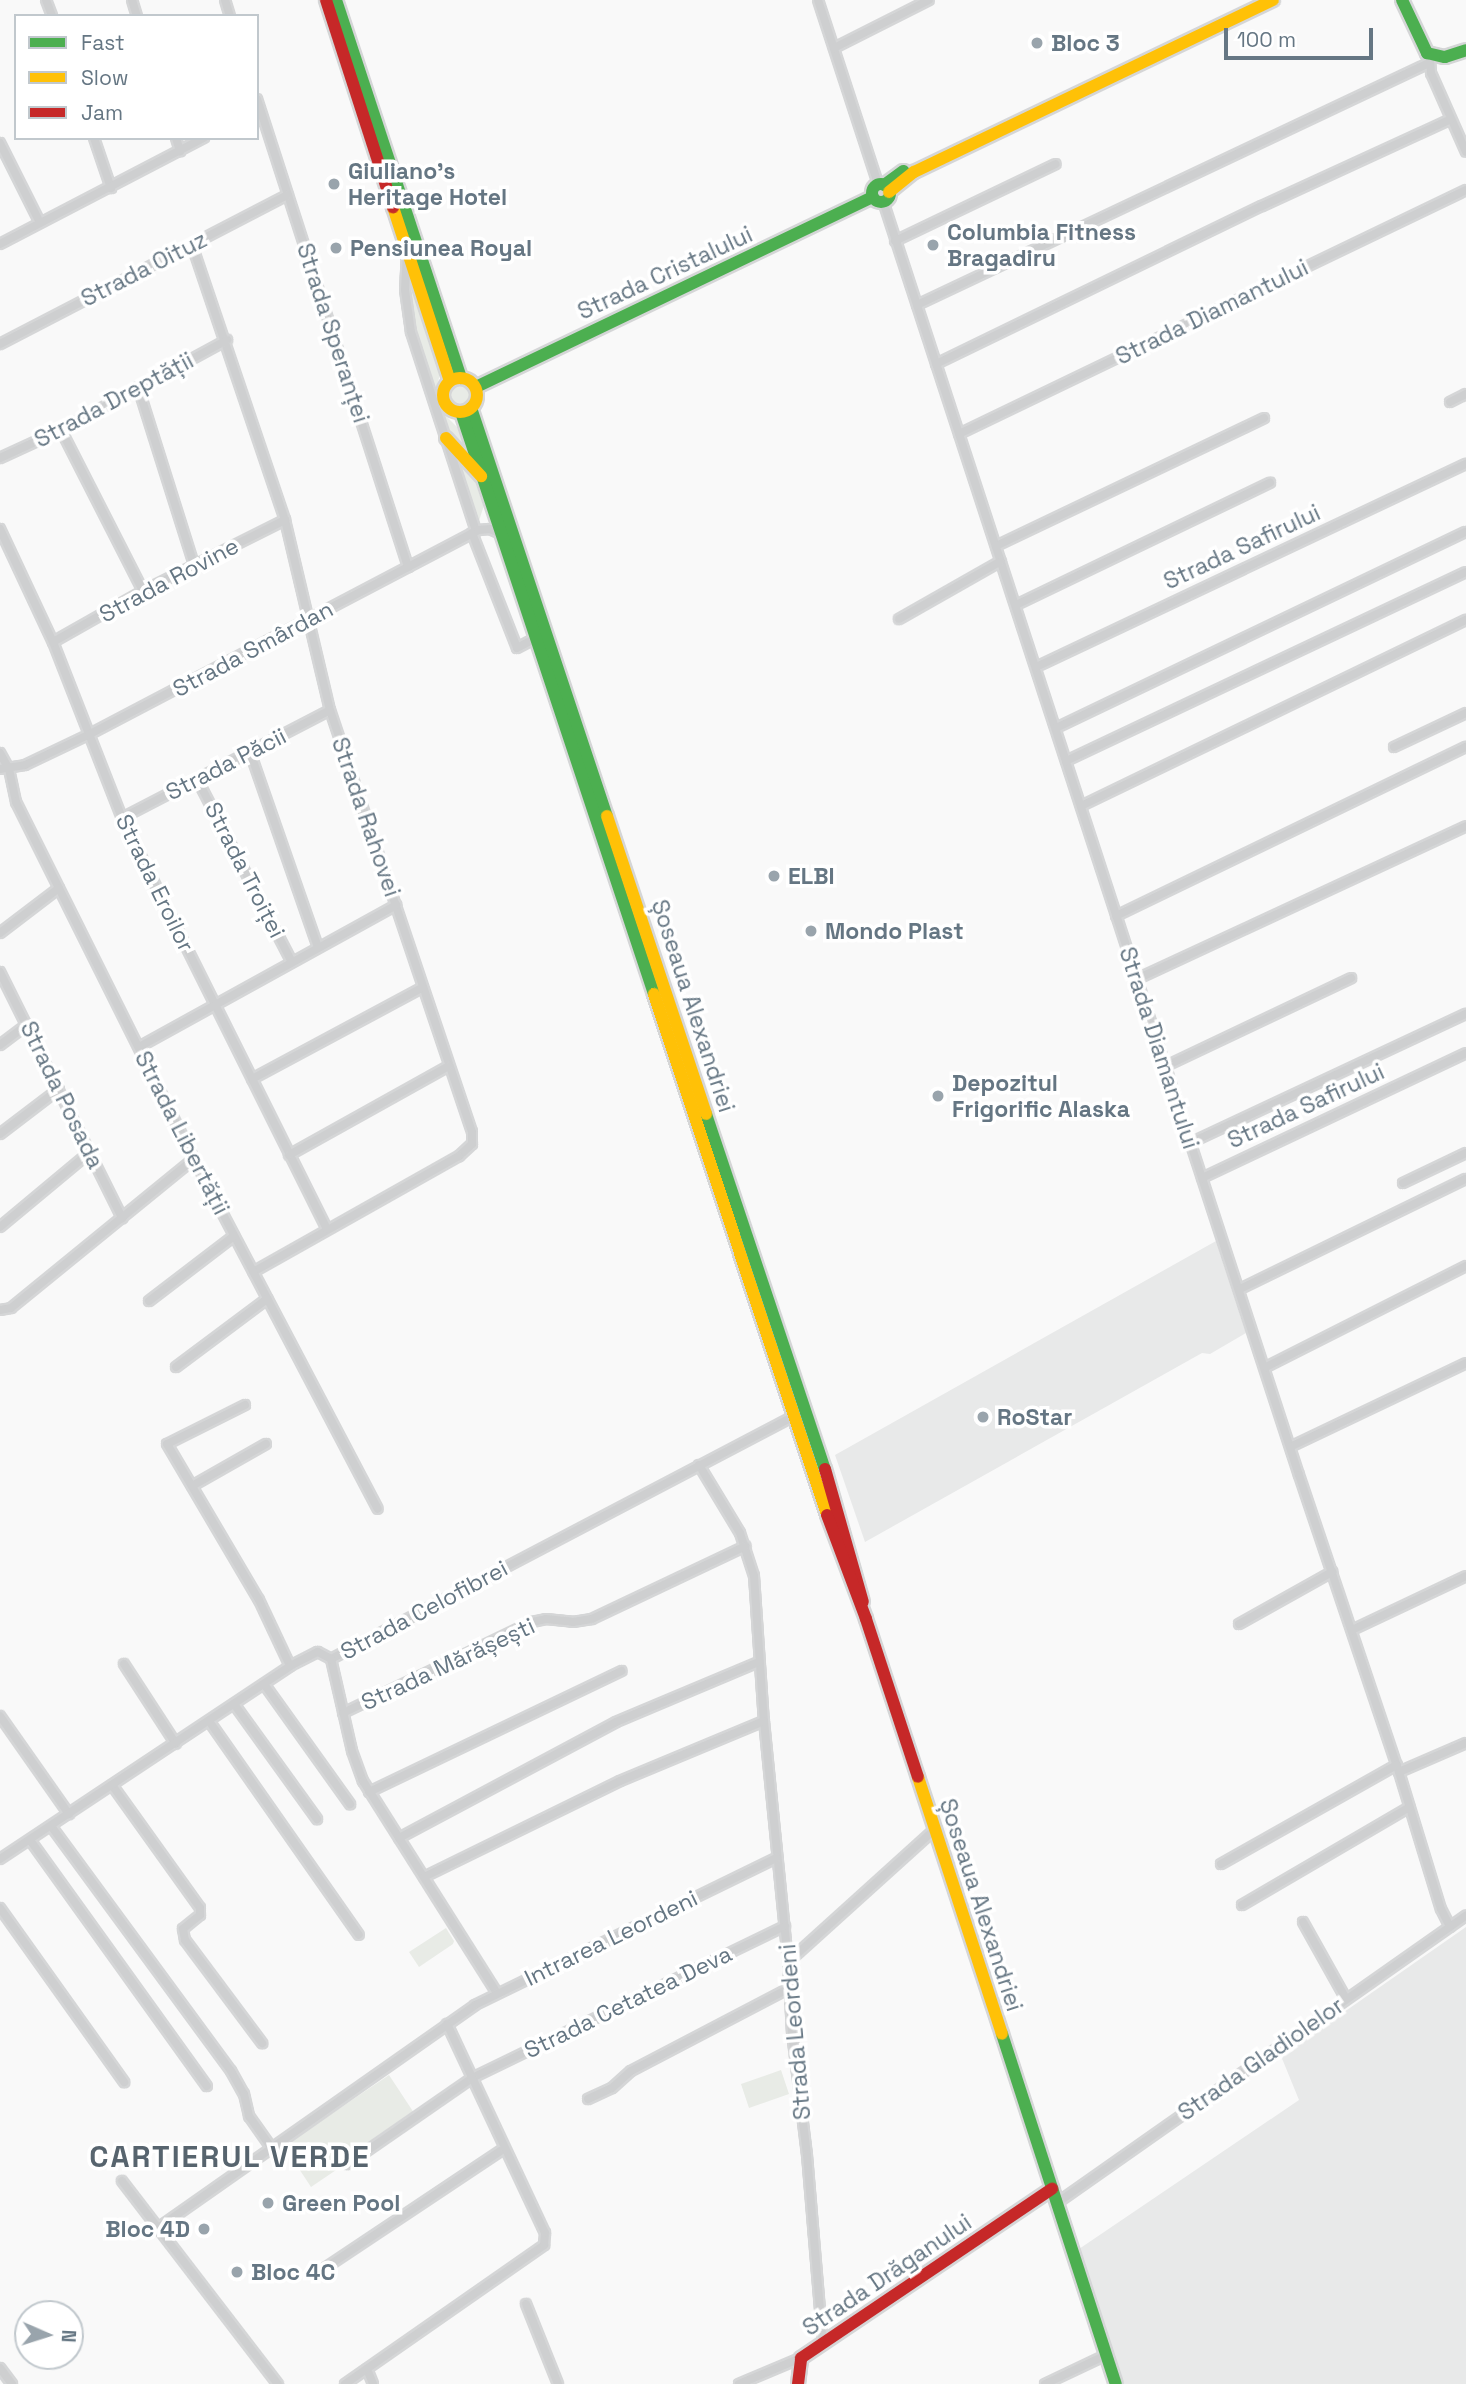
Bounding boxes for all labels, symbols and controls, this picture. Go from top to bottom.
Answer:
legend [14,14,259,140]
scale bar [1228,14,1377,58]
text: 100 m [1237,26,1296,53]
text: Fast [81,29,125,56]
place label: Bloc 3 [1051,29,1120,57]
marker: Bloc 3 [1029,35,1045,51]
text: Slow [81,64,129,91]
text: Jam [81,99,123,126]
place label: Giuliano's Heritage Hotel [348,157,507,211]
marker: Giuliano's Heritage Hotel [326,176,342,192]
place label: Columbia Fitness Bragadiru [947,218,1136,272]
street label: Strada Cristalului [573,220,757,326]
street label: Strada Oituz [76,225,212,313]
place label: Pensiunea Royal [350,234,532,262]
marker: Columbia Fitness Bragadiru [925,237,941,253]
street label: Strada Speranței [291,240,375,426]
marker: Pensiunea Royal [328,240,344,256]
street label: Strada Diamantului [1111,253,1313,371]
street label: Strada Dreptății [30,346,198,454]
street label: Strada Safirului [1159,499,1325,595]
street label: Strada Rovine [95,532,243,628]
street label: Strada Smârdan [168,595,338,703]
street label: Strada Păcii [161,722,291,806]
street label: Strada Rahovei [326,734,406,900]
street label: Strada Troiței [199,797,291,943]
street label: Strada Eroilor [110,810,200,956]
place label: ELBI [788,862,835,890]
marker: ELBI [766,868,782,884]
street label: Șoseaua Alexandriei [646,896,740,1116]
place label: Mondo Plast [825,917,964,945]
marker: Mondo Plast [803,923,819,939]
street label: Strada Diamantului [1113,944,1205,1152]
street label: Strada Posada [14,1017,110,1173]
street label: Strada Libertății [129,1047,235,1219]
street label: Strada Safirului [1223,1058,1389,1154]
place label: Depozitul Frigorific Alaska [952,1069,1130,1123]
marker: Depozitul Frigorific Alaska [930,1088,946,1104]
place label: RoStar [997,1403,1072,1431]
marker: RoStar [975,1409,991,1425]
street label: Strada Celofibrei [336,1554,512,1666]
street label: Strada Mărășești [357,1612,539,1716]
street label: Șoseaua Alexandriei [934,1795,1028,2015]
street label: Intrarea Leordeni [520,1884,702,1992]
street label: Strada Cetatea Deva [520,1940,736,2064]
street label: Strada Leordeni [774,1943,816,2121]
street label: Strada Gladiolelor [1173,1991,1349,2127]
district label: CARTIERUL VERDE [91,2139,369,2175]
place label: Green Pool [282,2189,400,2217]
marker: Green Pool [260,2195,276,2211]
street label: Strada Drăganului [797,2208,977,2342]
place label: Bloc 4D [105,2215,190,2243]
marker: Bloc 4D [196,2221,212,2237]
place label: Bloc 4C [251,2258,335,2286]
marker: Bloc 4C [229,2264,245,2280]
north arrow [14,2300,84,2370]
text: N [56,2329,81,2343]

